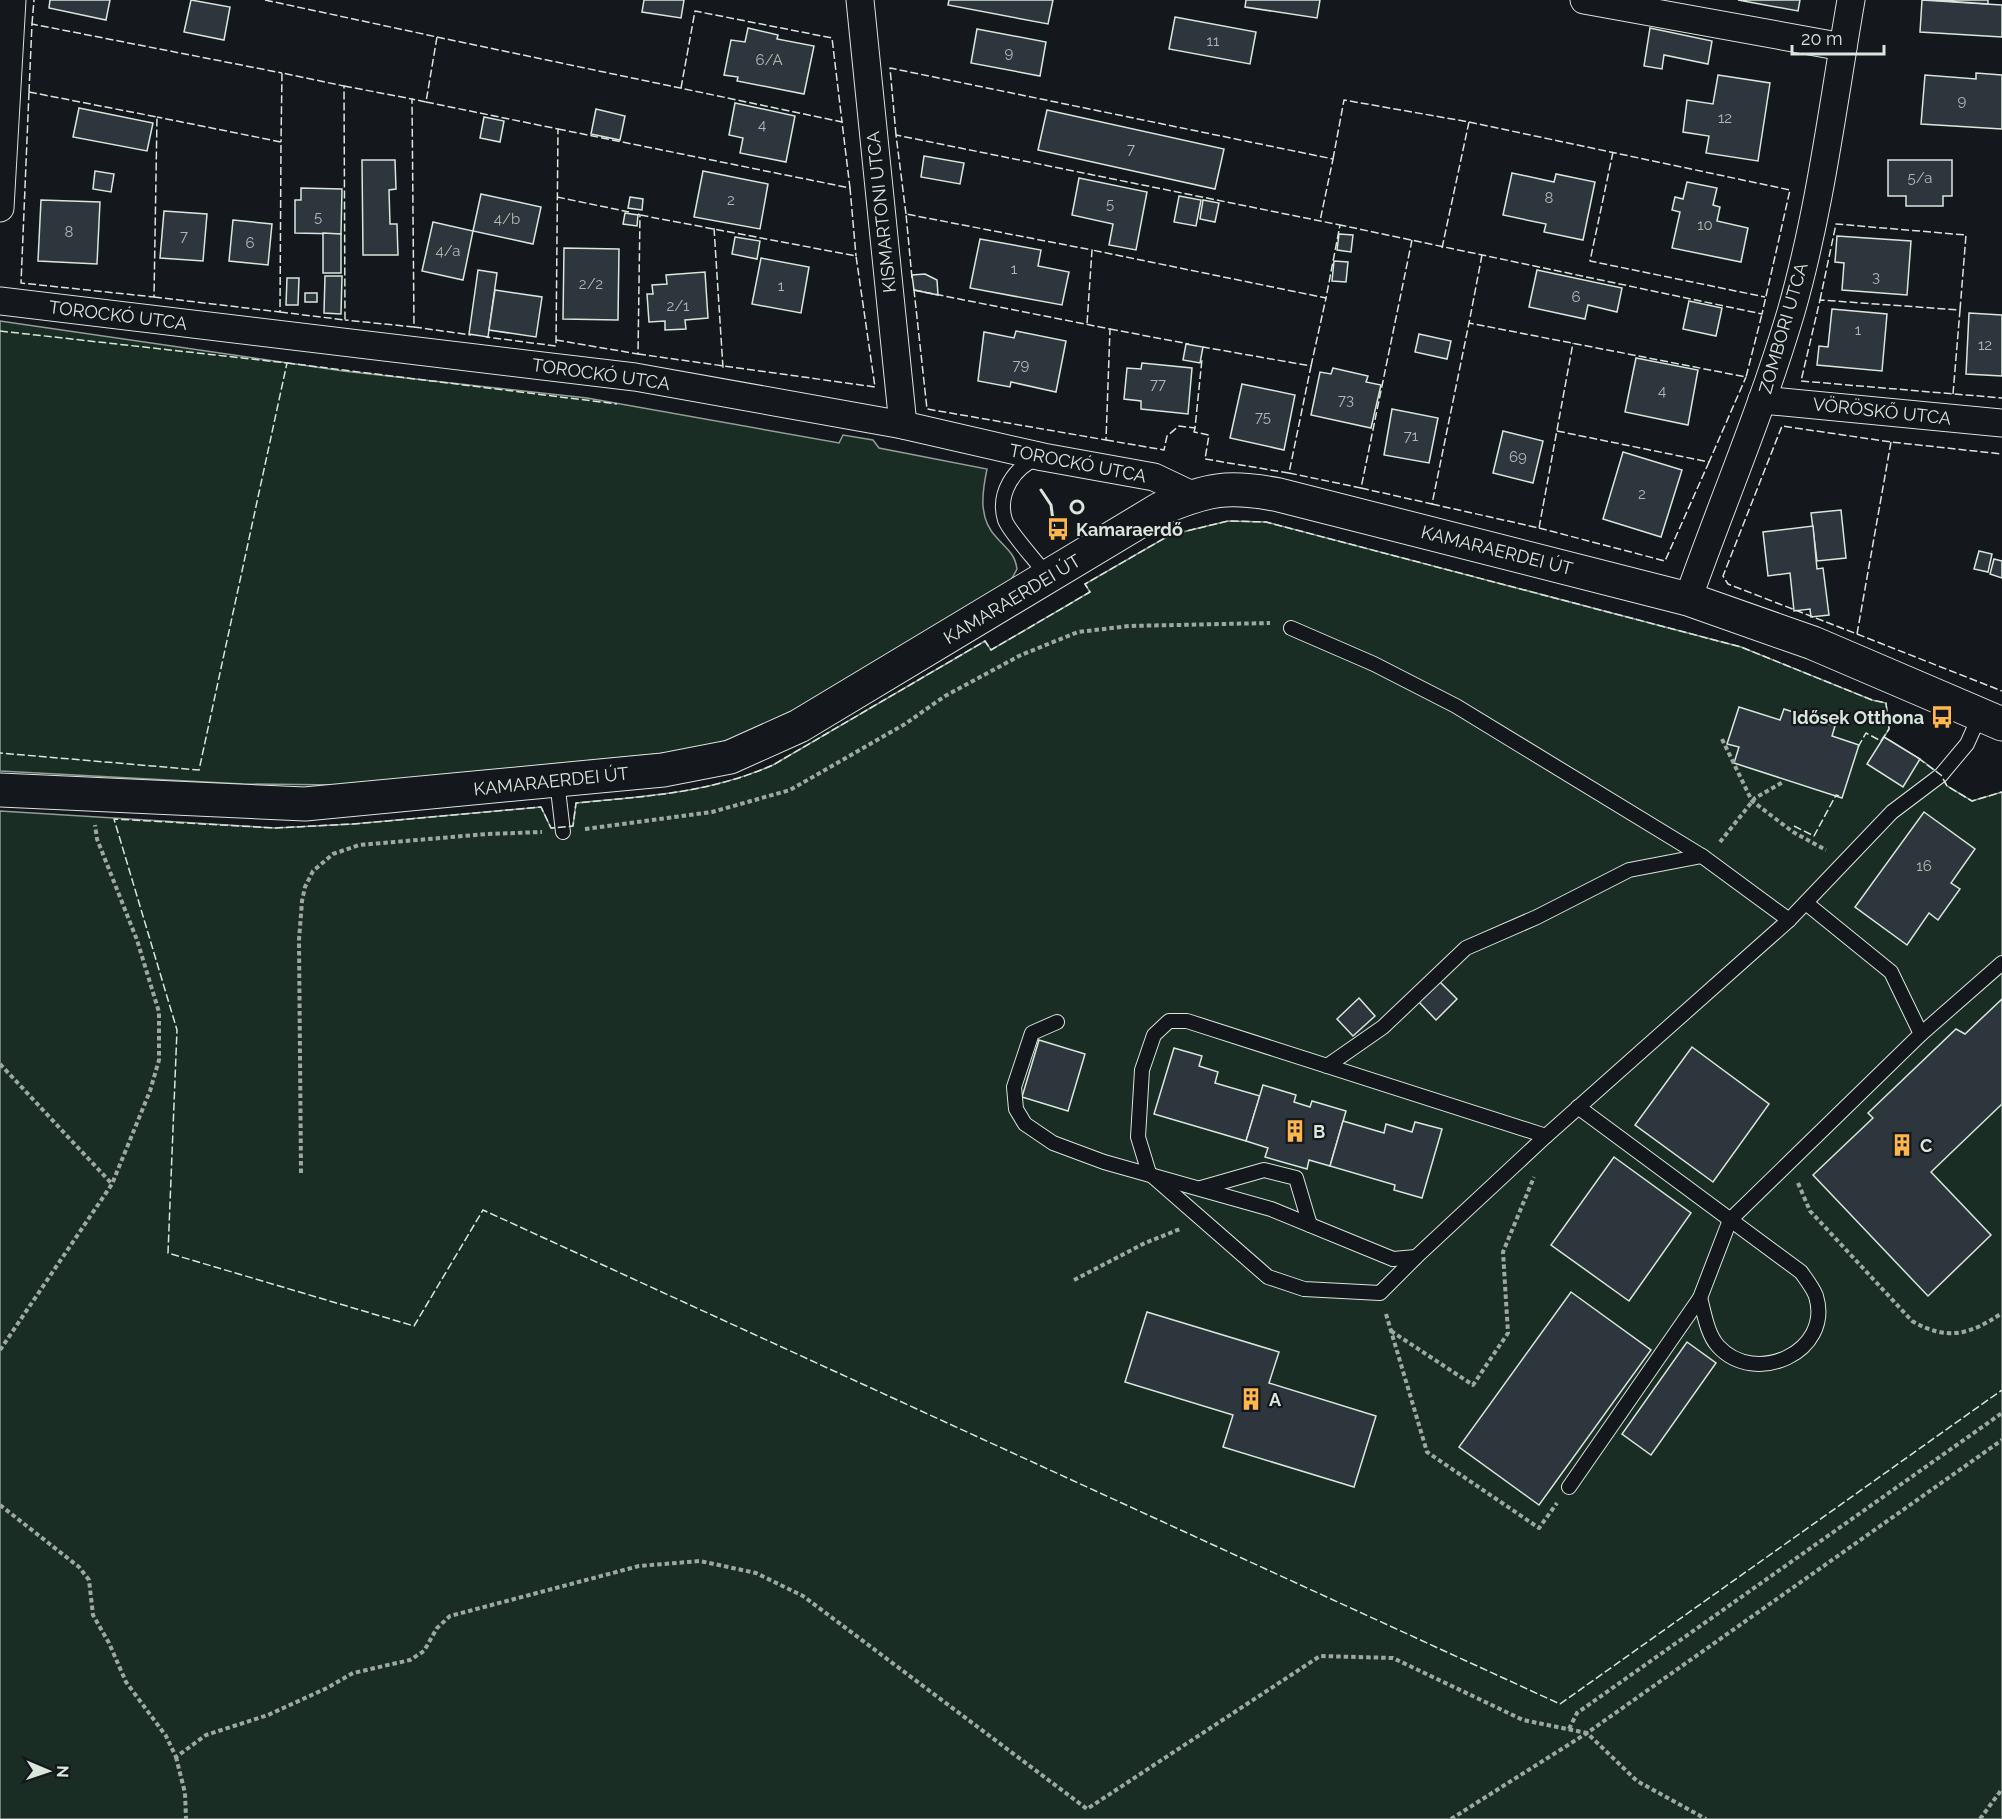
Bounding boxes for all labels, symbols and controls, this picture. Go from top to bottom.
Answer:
scale bar [1792,18,1884,56]
text: 20 m [1801,28,1843,49]
house number: 11 [1207,32,1220,50]
house number: 9 [1005,44,1014,62]
house number: 6/A [755,51,783,69]
house number: 9 [1958,92,1967,110]
house number: 12 [1718,109,1732,127]
house number: 4 [758,116,766,134]
street label: KISMARTONI UTCA [862,130,900,294]
house number: 7 [1127,140,1135,158]
house number: 5/a [1908,169,1932,187]
house number: 8 [1545,189,1554,207]
house number: 2 [727,191,735,209]
house number: 5 [1106,195,1114,213]
house number: 5 [314,208,322,226]
house number: 4/b [494,210,520,228]
house number: 10 [1697,216,1713,234]
house number: 8 [65,223,74,241]
house number: 7 [180,227,188,245]
house number: 6 [245,234,255,252]
house number: 4/a [436,242,460,260]
house number: 1 [1011,260,1018,278]
street label: ZOMBORI UTCA [1754,260,1812,396]
house number: 3 [1872,268,1880,286]
house number: 2/2 [579,275,603,293]
house number: 1 [778,277,785,295]
house number: 6 [1571,288,1581,306]
street label: TOROCKÓ UTCA [48,295,188,334]
house number: 2/1 [667,297,690,315]
house number: 1 [1855,321,1862,339]
house number: 12 [1978,336,1992,354]
street label: TOROCKÓ UTCA [531,353,671,394]
house number: 79 [1013,356,1030,374]
house number: 77 [1150,375,1166,393]
house number: 4 [1658,382,1666,400]
house number: 73 [1338,391,1354,409]
street label: VÖRÖSKŐ UTCA [1812,392,1952,429]
house number: 75 [1255,408,1271,426]
house number: 71 [1404,427,1419,445]
street label: TOROCKÓ UTCA [1008,438,1148,487]
house number: 69 [1509,448,1527,466]
house number: 2 [1638,485,1646,503]
bus stop icon: Kamaraerdő [1045,516,1071,542]
place label: Kamaraerdő [1076,519,1183,540]
street label: KAMARAERDEI ÚT [1419,520,1575,579]
street label: KAMARAERDEI ÚT [939,549,1084,648]
bus stop icon: Idősek Otthona [1929,704,1955,730]
place label: Idősek Otthona [1792,707,1924,728]
street label: KAMARAERDEI ÚT [472,761,630,800]
house number: 16 [1916,857,1932,875]
building icon: B [1282,1118,1308,1144]
place label: B [1313,1121,1325,1142]
building icon: C [1889,1132,1915,1158]
place label: C [1920,1135,1932,1156]
building icon: A [1238,1386,1264,1412]
place label: A [1269,1389,1282,1410]
north arrow [18,1741,78,1801]
text: N [53,1765,72,1778]

